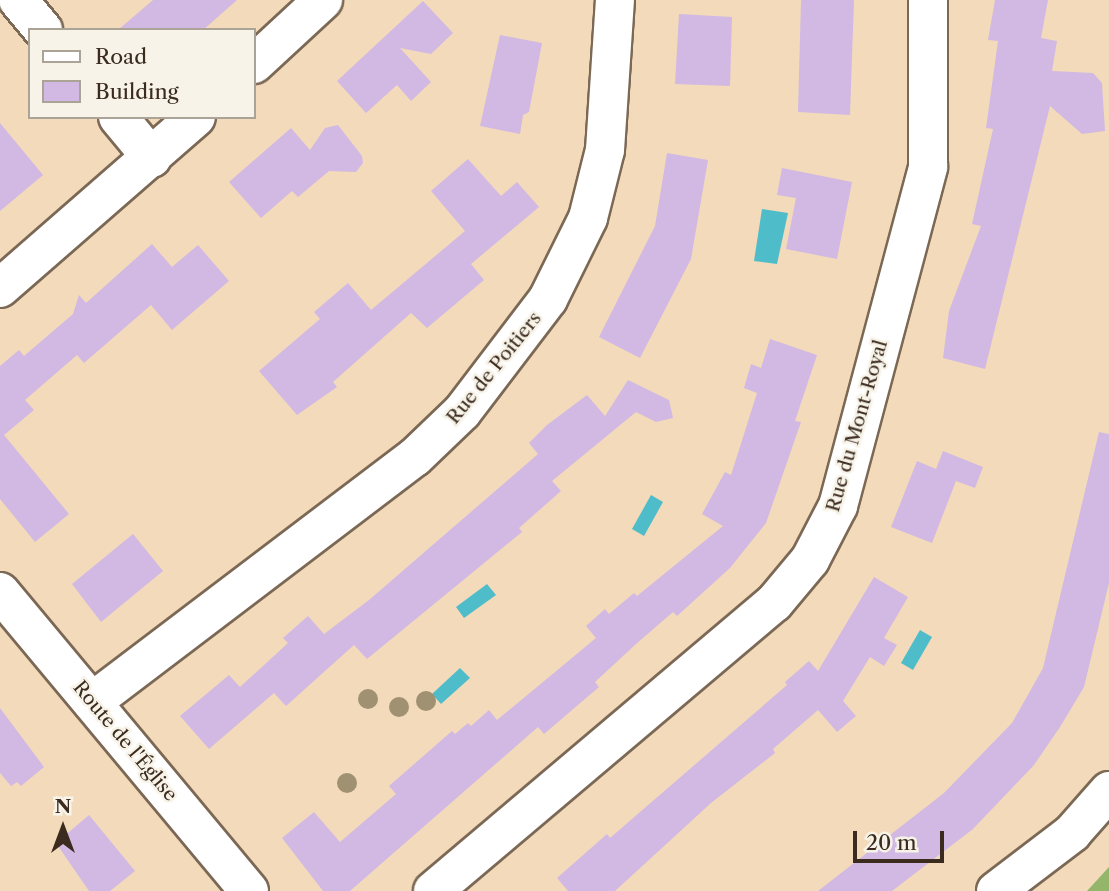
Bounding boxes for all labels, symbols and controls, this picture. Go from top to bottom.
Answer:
legend [28,28,256,119]
text: Road [95,44,147,69]
text: Building [95,79,179,104]
street label: Rue de Poitiers [442,307,546,429]
street label: Rue du Mont-Royal [822,337,892,515]
street label: Route de l'Église [68,676,182,806]
north arrow [28,793,98,863]
text: N [55,795,71,818]
scale bar [857,818,948,862]
text: 20 m [866,830,917,855]

